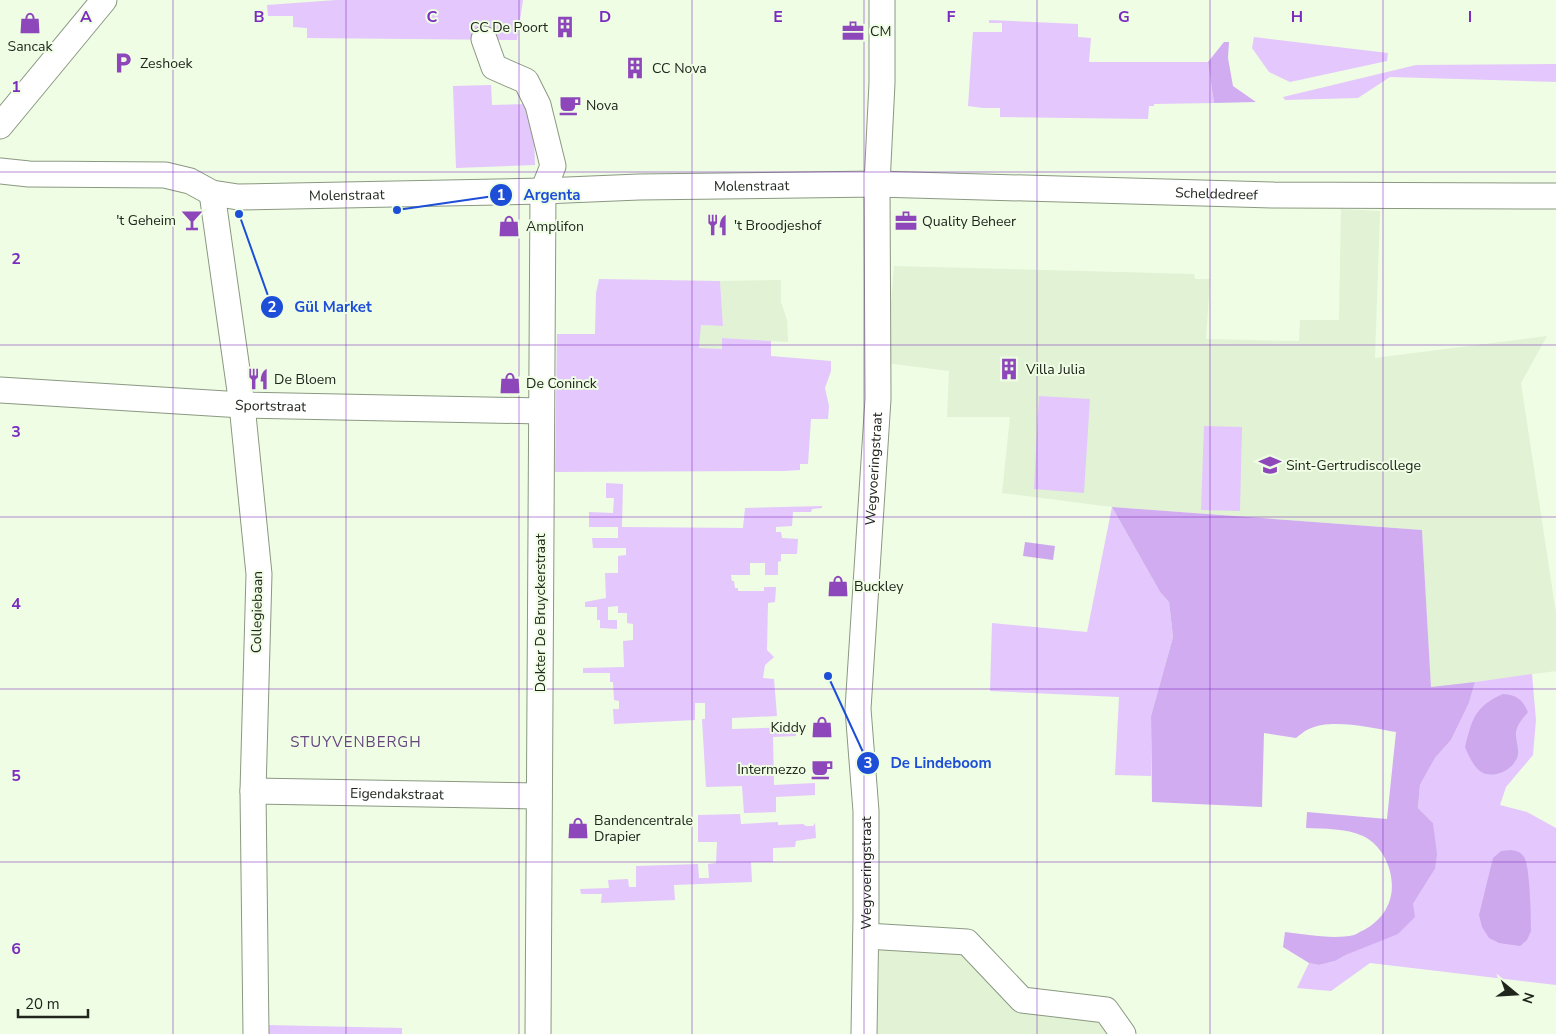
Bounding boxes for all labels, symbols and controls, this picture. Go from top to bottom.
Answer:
text: A [80,6,92,28]
text: B [253,6,265,28]
text: C [427,6,438,28]
text: D [599,6,611,28]
text: E [773,6,783,28]
text: F [947,6,956,28]
text: G [1118,6,1130,28]
text: H [1291,6,1303,28]
text: I [1468,6,1472,28]
shop icon: Sancak [17,10,43,36]
building icon: CC De Poort [552,14,578,40]
place label: CC De Poort [470,18,548,37]
office icon: CM [840,18,866,44]
place label: CM [870,22,891,41]
place label: Sancak [8,37,53,56]
parking icon: Zeshoek [110,50,136,76]
place label: Zeshoek [140,54,193,73]
building icon: CC Nova [622,55,648,81]
place label: CC Nova [652,59,707,78]
text: 1 [11,76,21,98]
cafe icon: Nova [557,92,583,118]
place label: Nova [586,96,619,115]
street label: Molenstraat [714,176,790,196]
callout: Argenta [488,180,590,210]
street label: Scheldedreef [1175,183,1259,204]
street label: Molenstraat [309,185,385,205]
text: 1 [496,185,506,205]
text: Argenta [524,185,580,205]
bar icon: 't Geheim [179,207,205,233]
office icon: Quality Beheer [893,208,919,234]
place label: 't Geheim [116,211,176,230]
restaurant icon: 't Broodjeshof [704,212,730,238]
place label: Quality Beheer [922,212,1016,231]
shop icon: Amplifon [496,213,522,239]
place label: 't Broodjeshof [734,216,822,235]
place label: Amplifon [526,217,584,236]
text: 2 [11,248,21,270]
callout: Gül Market [260,292,382,322]
text: 2 [267,297,277,317]
text: Gül Market [294,297,372,317]
building icon: Villa Julia [996,356,1022,382]
place label: Villa Julia [1025,360,1085,379]
restaurant icon: De Bloem [245,366,271,392]
place label: De Bloem [274,370,336,389]
shop icon: De Coninck [497,370,523,396]
place label: De Coninck [526,374,598,393]
street label: Sportstraat [234,395,306,416]
street label: Wegvoeringstraat [860,412,887,526]
text: 3 [11,421,21,443]
school or university icon: Sint-Gertrudiscollege [1257,452,1283,478]
place label: Sint-Gertrudiscollege [1286,456,1421,475]
street label: Dokter De Bruyckerstraat [531,534,550,692]
street label: Collegiebaan [247,571,267,653]
shop icon: Buckley [825,573,851,599]
place label: Buckley [854,577,904,596]
text: 4 [11,593,21,615]
shop icon: Kiddy [809,714,835,740]
place label: Kiddy [770,718,807,737]
district label: STUYVENBERGH [290,732,422,752]
callout: De Lindeboom [855,748,1001,778]
text: 3 [863,753,873,773]
text: De Lindeboom [890,753,992,773]
cafe icon: Intermezzo [809,756,835,782]
place label: Intermezzo [737,760,806,779]
text: 5 [11,765,21,787]
street label: Eigendakstraat [350,783,444,804]
place label: Bandencentrale Drapier [594,811,693,846]
shop icon: Bandencentrale Drapier [565,815,591,841]
street label: Wegvoeringstraat [856,816,876,930]
text: 6 [11,938,21,960]
north arrow [1491,969,1541,1019]
scale bar [18,986,88,1018]
text: N [1517,990,1539,1006]
text: 20 m [25,994,60,1014]

